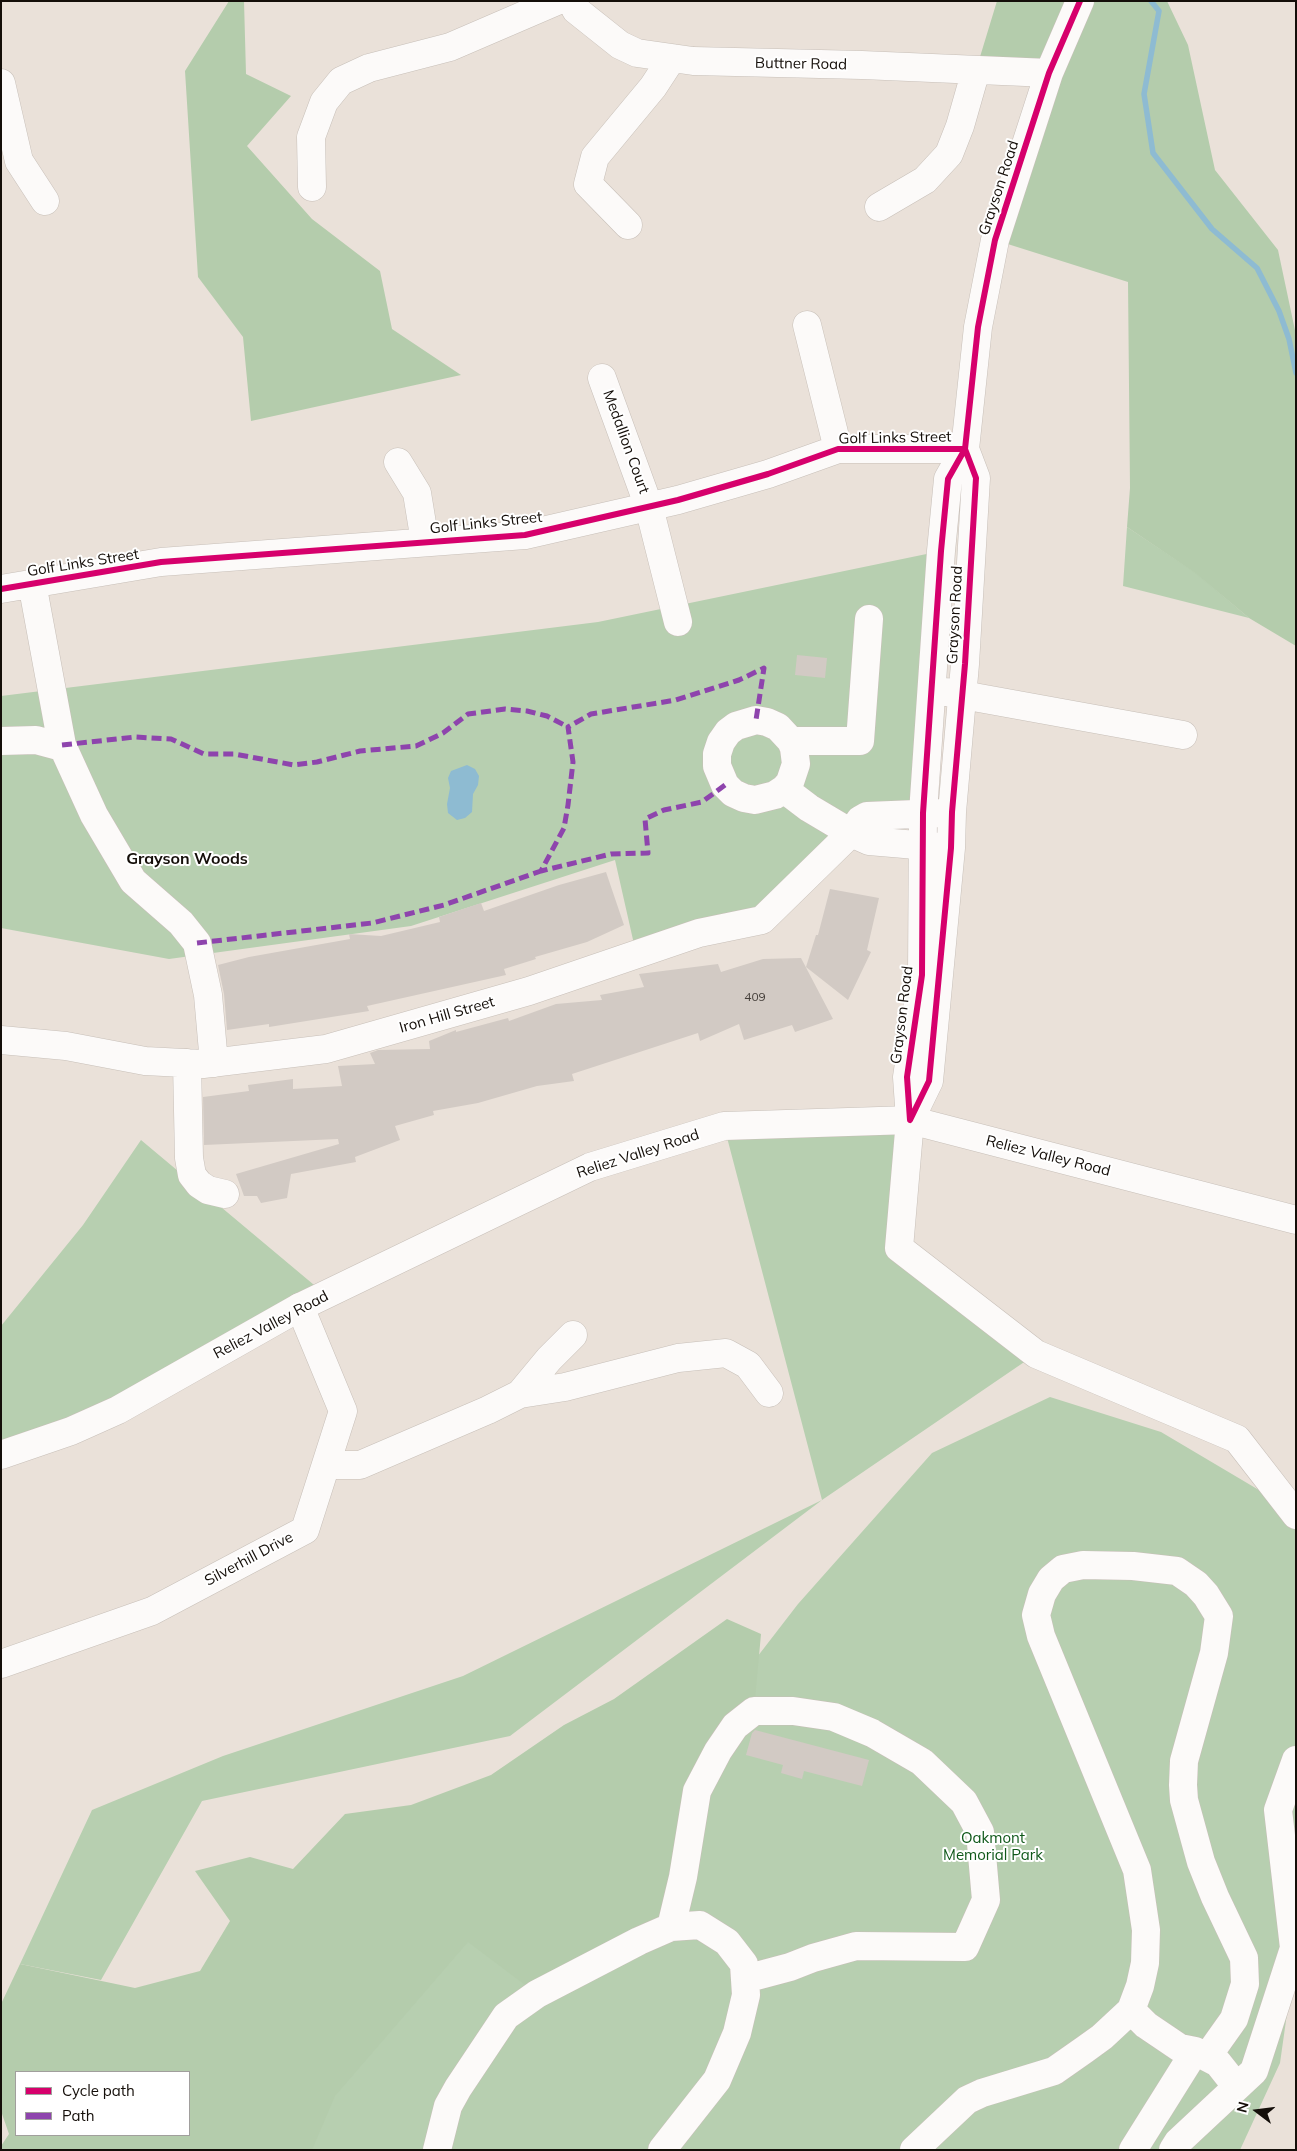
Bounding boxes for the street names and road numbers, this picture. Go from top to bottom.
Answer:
street label: Buttner Road [755,54,847,74]
street label: Grayson Road [975,138,1023,238]
street label: Medallion Court [599,388,653,496]
street label: Golf Links Street [838,428,952,448]
street label: Golf Links Street [429,508,543,538]
street label: Golf Links Street [26,545,140,581]
street label: Grayson Road [943,565,967,665]
street label: Grayson Road [887,965,917,1065]
street label: Iron Hill Street [397,993,497,1037]
street label: Reliez Valley Road [574,1126,702,1182]
street label: Reliez Valley Road [984,1132,1112,1180]
street label: Reliez Valley Road [210,1287,332,1363]
street label: Silverhill Drive [202,1528,296,1590]

